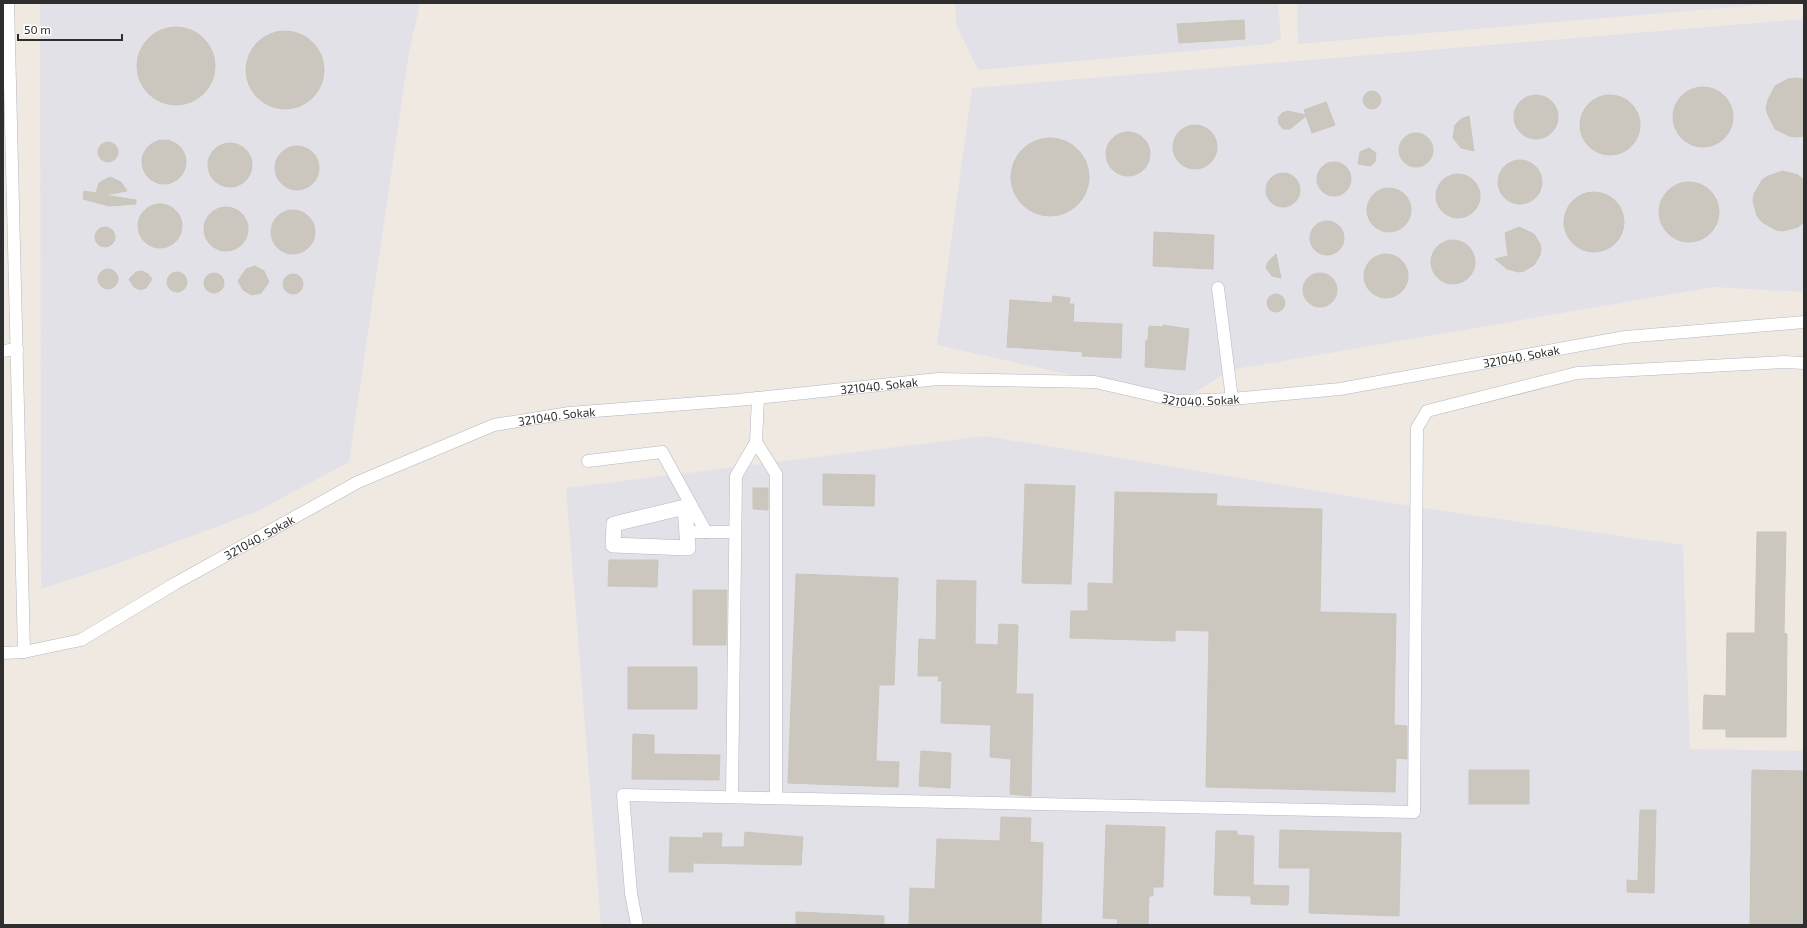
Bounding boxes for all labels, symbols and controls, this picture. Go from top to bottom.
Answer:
scale bar [18,16,122,42]
text: 50 m [24,22,51,36]
street label: 321040. Sokak [1482,342,1561,370]
street label: 321040. Sokak [840,374,919,396]
street label: 321040. Sokak [1160,391,1240,408]
street label: 321040. Sokak [517,404,596,428]
street label: 321040. Sokak [222,512,296,562]

